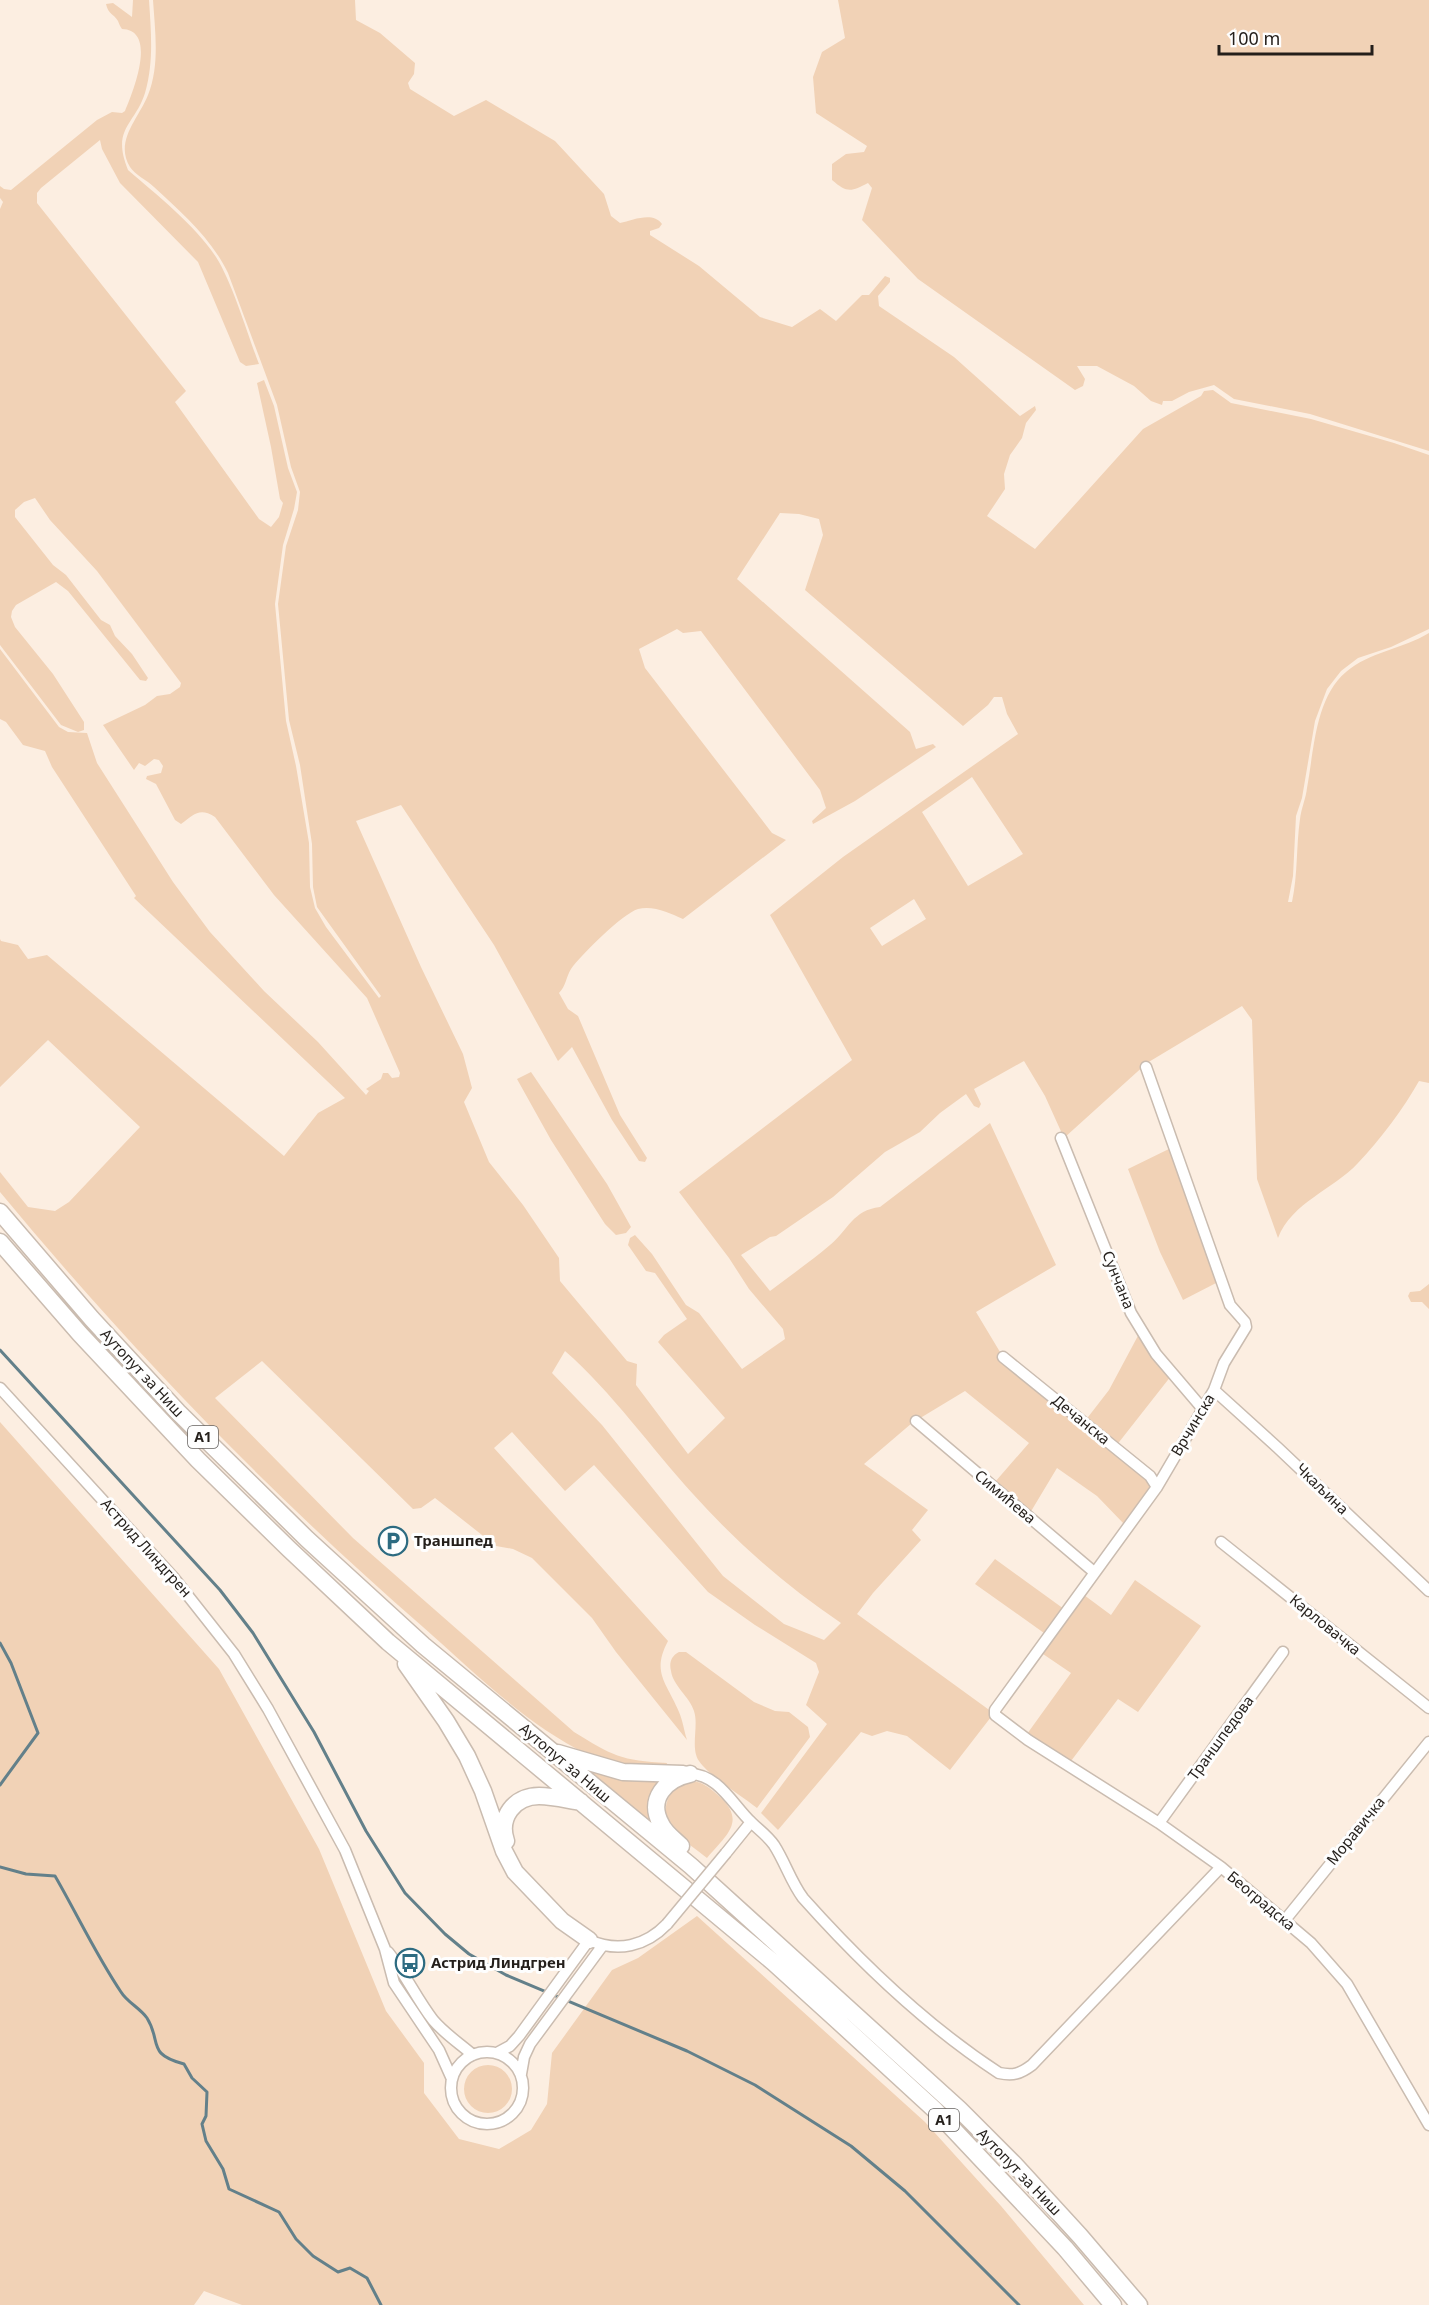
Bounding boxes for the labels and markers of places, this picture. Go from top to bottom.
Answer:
parking icon: Траншпед [377,1525,409,1557]
place label: Траншпед [414,1530,493,1550]
bus stop icon: Астрид Линдгрен [394,1947,426,1979]
place label: Астрид Линдгрен [431,1952,566,1972]

